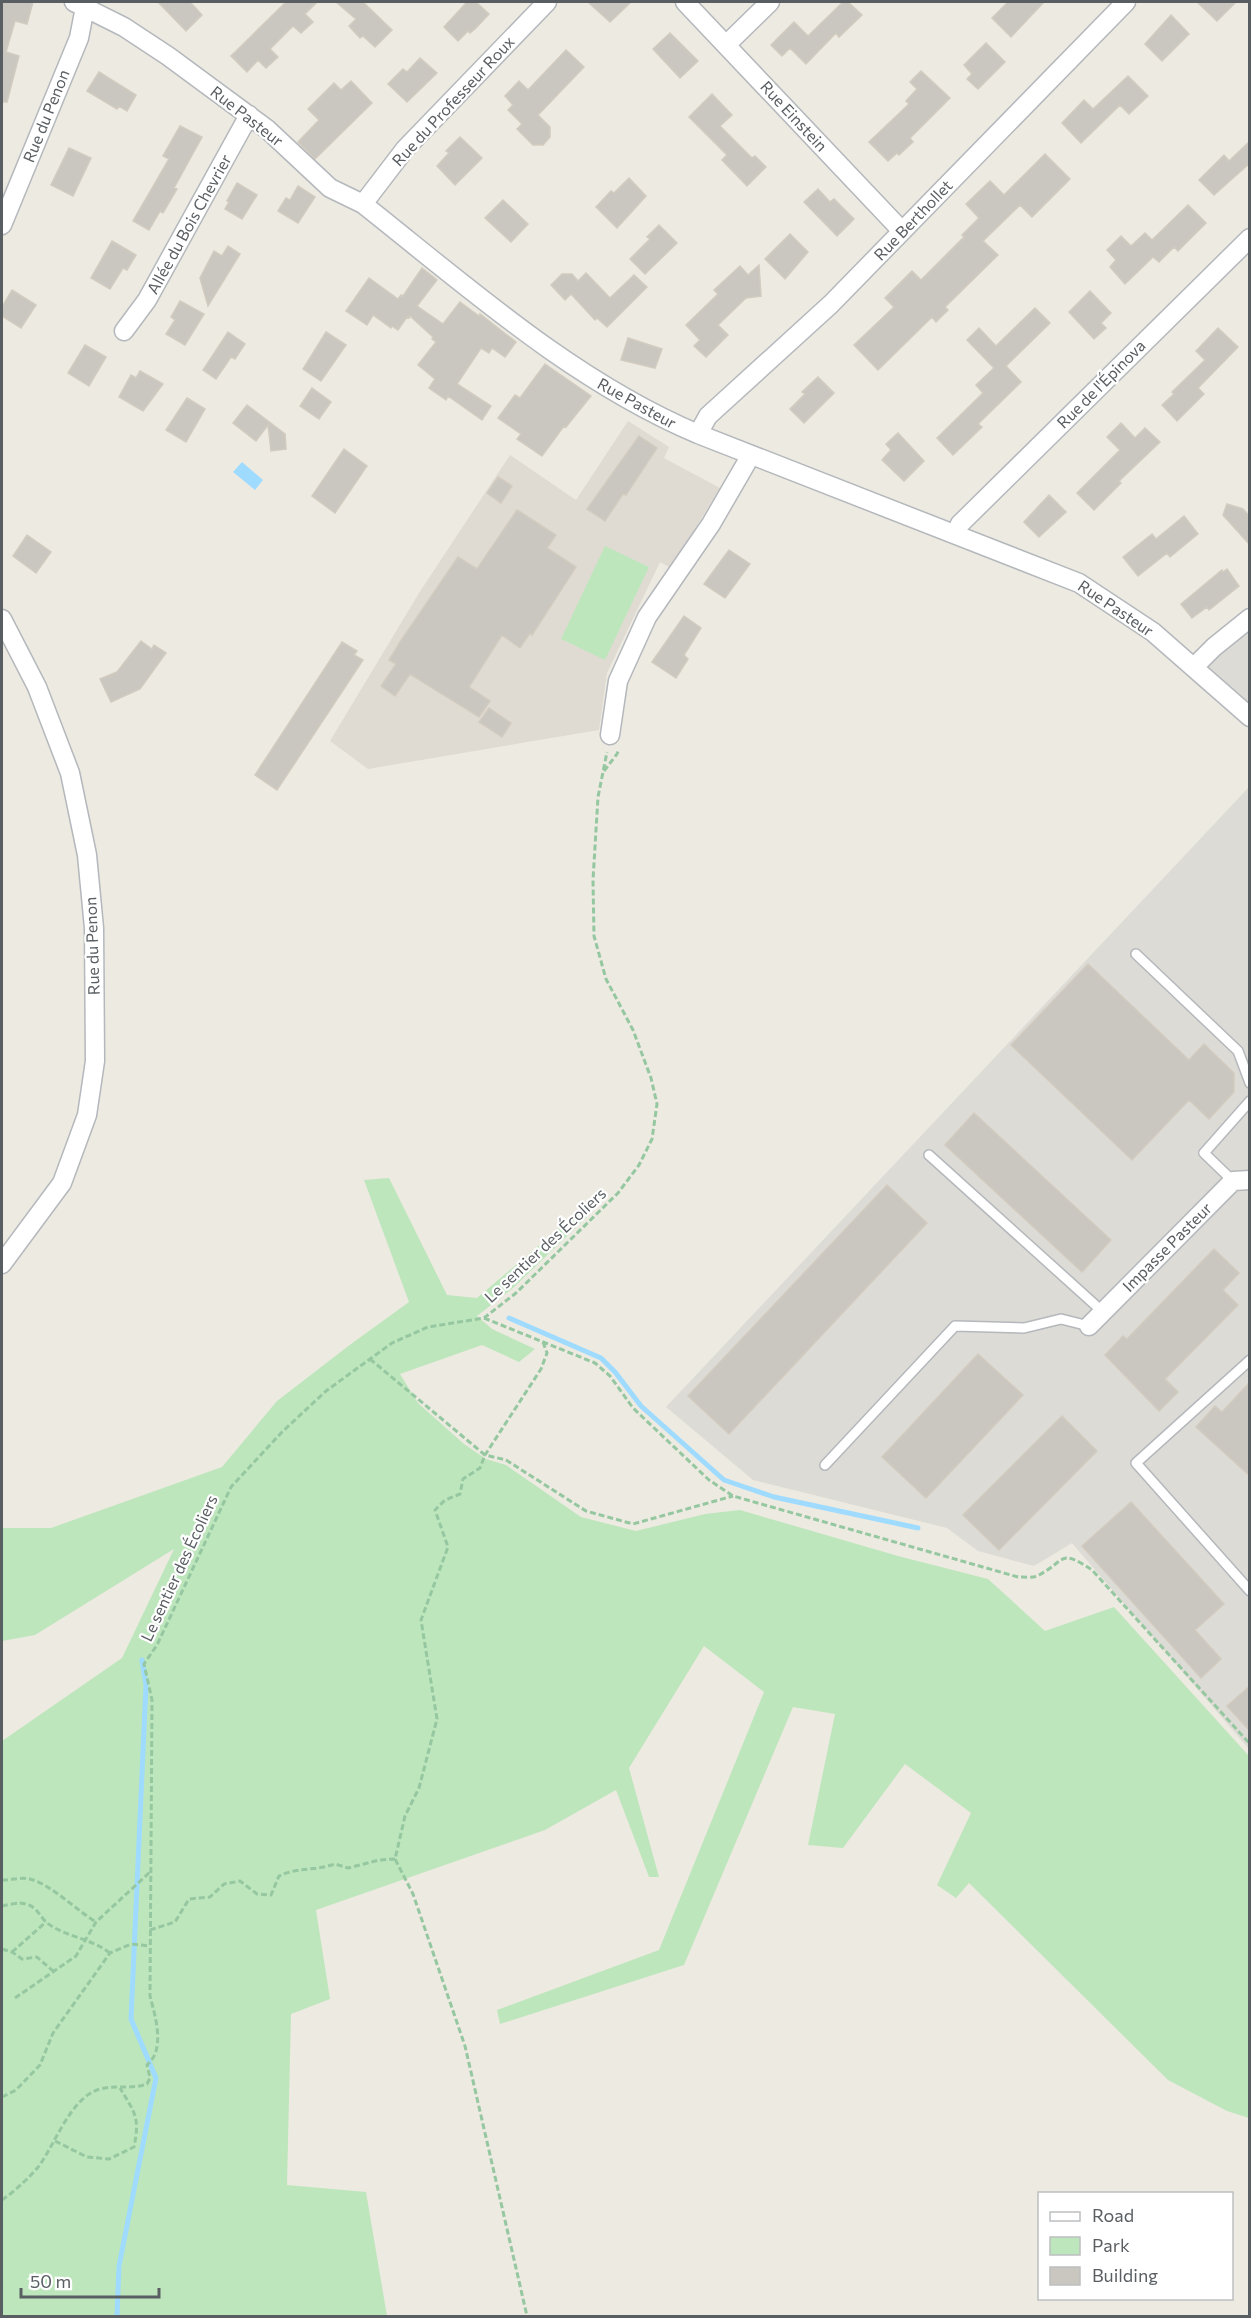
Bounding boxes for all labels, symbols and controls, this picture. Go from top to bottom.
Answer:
street label: Rue du Professeur Roux [387,31,518,170]
street label: Rue du Penon [18,67,73,165]
street label: Rue Einstein [757,77,832,155]
street label: Rue Pasteur [207,81,288,150]
street label: Allée du Bois Chevrier [142,150,235,297]
street label: Rue Berthollet [869,175,956,264]
street label: Rue de l'Épinova [1053,336,1149,432]
street label: Rue Pasteur [595,373,680,432]
street label: Rue Pasteur [1075,575,1158,640]
street label: Rue du Penon [80,897,103,996]
street label: Le sentier des Écoliers [480,1183,609,1306]
street label: Impasse Pasteur [1118,1198,1216,1295]
street label: Le sentier des Écoliers [136,1492,221,1644]
legend [1038,2192,1233,2300]
text: Road [1092,2204,1134,2226]
text: Park [1092,2234,1130,2256]
scale bar [21,2261,159,2299]
text: Building [1092,2264,1158,2286]
text: 50 m [30,2270,71,2292]

